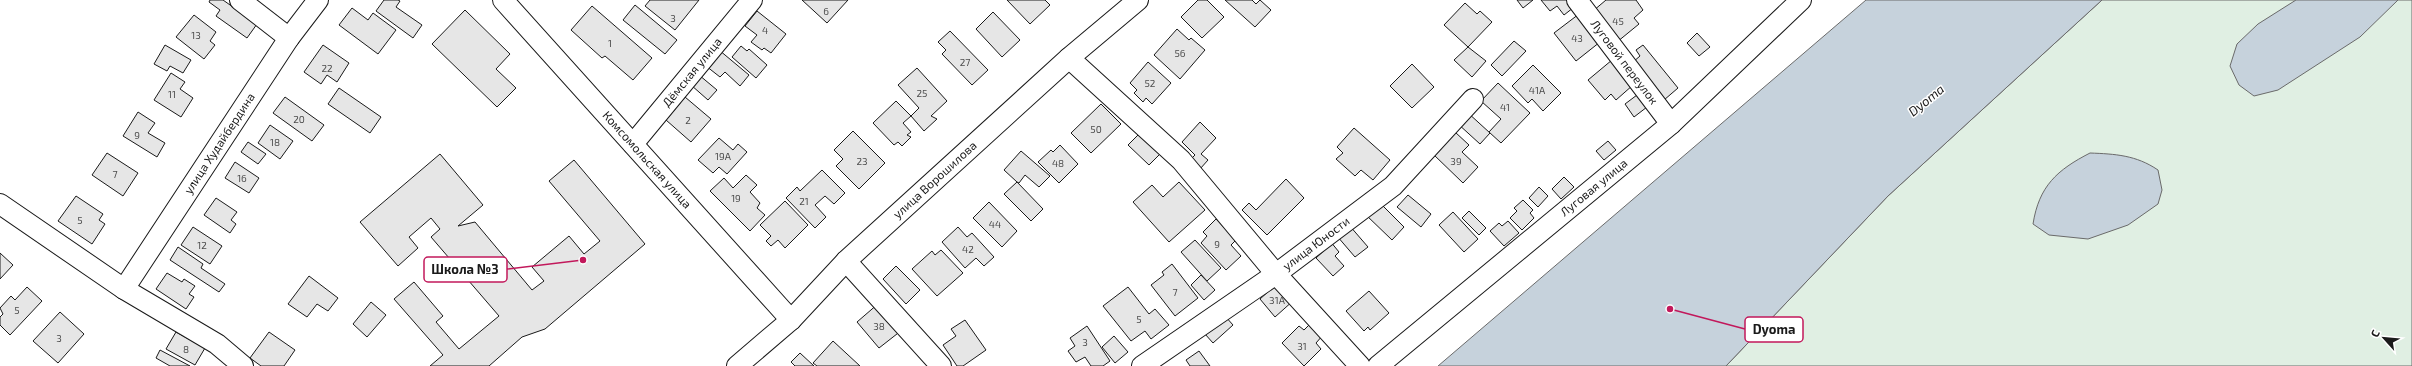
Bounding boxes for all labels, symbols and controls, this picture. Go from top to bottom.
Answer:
house number: 6 [823,5,829,17]
house number: 3 [670,12,676,24]
house number: 45 [1612,15,1624,27]
street label: Луговой переулок [1588,16,1662,107]
house number: 4 [762,24,768,36]
house number: 13 [191,29,201,41]
house number: 43 [1571,32,1583,44]
street label: Дёмская улица [659,34,724,109]
house number: 1 [608,37,612,49]
house number: 56 [1174,47,1186,59]
house number: 27 [960,56,970,68]
house number: 22 [321,62,333,74]
house number: 52 [1145,77,1156,89]
water label: Dyoma [1905,81,1947,119]
house number: 41А [1529,84,1546,96]
house number: 25 [917,87,927,99]
house number: 11 [168,88,176,100]
street label: улица Худайбердина [180,90,257,197]
house number: 41 [1500,101,1510,113]
street label: Комсомольская улица [600,108,695,211]
house number: 20 [293,113,305,125]
house number: 2 [685,114,691,126]
house number: 50 [1090,123,1102,135]
house number: 9 [134,129,140,141]
house number: 18 [270,136,280,148]
street label: улица Ворошилова [890,138,979,221]
house number: 19А [715,150,732,162]
house number: 23 [856,155,868,167]
house number: 39 [1450,155,1462,167]
street label: Луговая улица [1557,155,1630,219]
house number: 48 [1052,157,1064,169]
house number: 7 [112,168,118,180]
house number: 16 [237,172,247,184]
house number: 19 [731,192,741,204]
house number: 21 [799,195,809,207]
street label: улица Юности [1280,213,1352,273]
house number: 5 [77,214,83,226]
house number: 44 [989,218,1001,230]
house number: 9 [1214,238,1220,250]
house number: 12 [197,239,207,251]
house number: 42 [962,243,974,255]
callout: Школа №3 [424,257,507,282]
text: Школа №3 [431,261,499,277]
house number: 7 [1172,286,1178,298]
house number: 31А [1269,294,1286,306]
house number: 5 [14,304,20,316]
house number: 5 [1136,313,1142,325]
callout: Dyoma [1745,317,1803,342]
north arrow [2364,318,2404,358]
house number: 38 [873,320,885,332]
text: Dyoma [1753,321,1795,337]
text: С [2367,327,2382,339]
house number: 3 [56,332,62,344]
house number: 3 [1082,336,1088,348]
house number: 31 [1297,340,1307,352]
house number: 8 [183,343,189,355]

